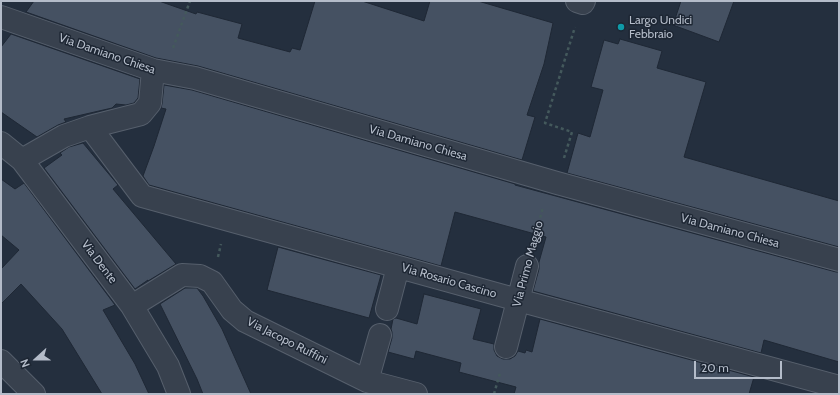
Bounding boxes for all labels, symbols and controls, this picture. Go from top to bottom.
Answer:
place label: Largo Undici Febbraio [629,13,692,41]
marker: Largo Undici Febbraio [616,22,626,32]
street label: Via Damiano Chiesa [57,31,157,77]
street label: Via Damiano Chiesa [367,122,469,164]
street label: Via Damiano Chiesa [679,211,781,251]
street label: Via Primo Maggio [510,219,546,309]
street label: Via Dente [78,238,120,286]
street label: Via Rosario Cascino [400,261,498,301]
street label: Via Jacopo Ruffini [244,314,330,368]
north arrow [16,339,56,379]
scale bar [696,353,784,379]
text: N [17,357,33,369]
text: 20 m [701,360,729,375]

